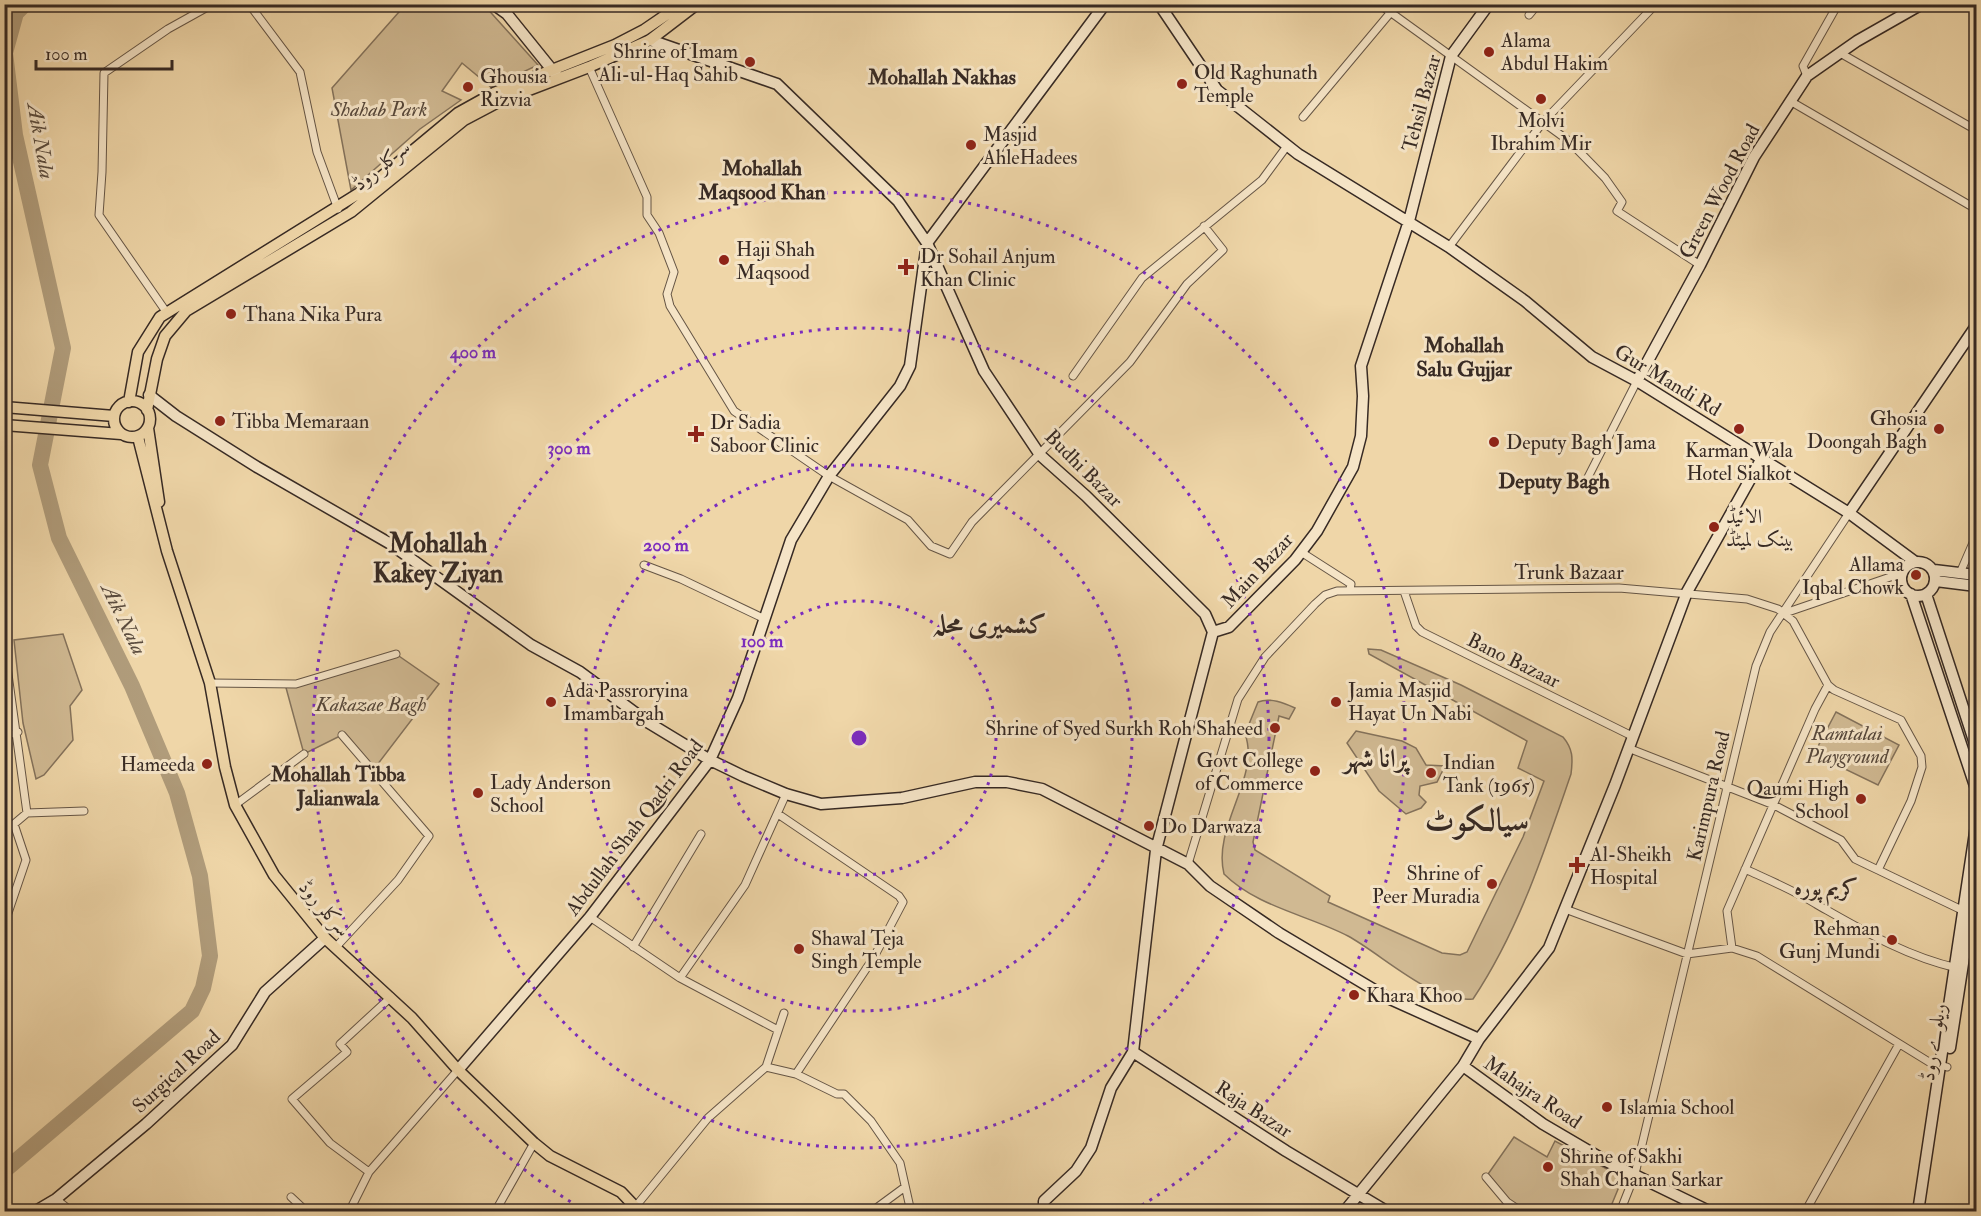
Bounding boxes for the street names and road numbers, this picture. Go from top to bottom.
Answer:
street label: Tehsil Bazar [1397,51,1447,154]
street label: Green Wood Road [1673,119,1766,263]
street label: سرکلر روڈ [348,135,416,197]
street label: Gur Mandi Rd [1610,339,1726,422]
street label: Budhi Bazar [1039,424,1128,513]
street label: Main Bazar [1216,527,1299,613]
street label: Trunk Bazaar [1514,560,1624,585]
street label: Bano Bazaar [1463,627,1565,694]
street label: Karimpura Road [1681,729,1737,864]
street label: Abdullah Shah Qadri Road [559,734,709,921]
street label: سرکلر روڈ [293,875,356,942]
street label: ریلوے روڈ [1915,1002,1952,1083]
street label: Surgical Road [127,1024,226,1118]
street label: Mahajra Road [1479,1051,1586,1134]
street label: Raja Bazar [1211,1075,1297,1144]

